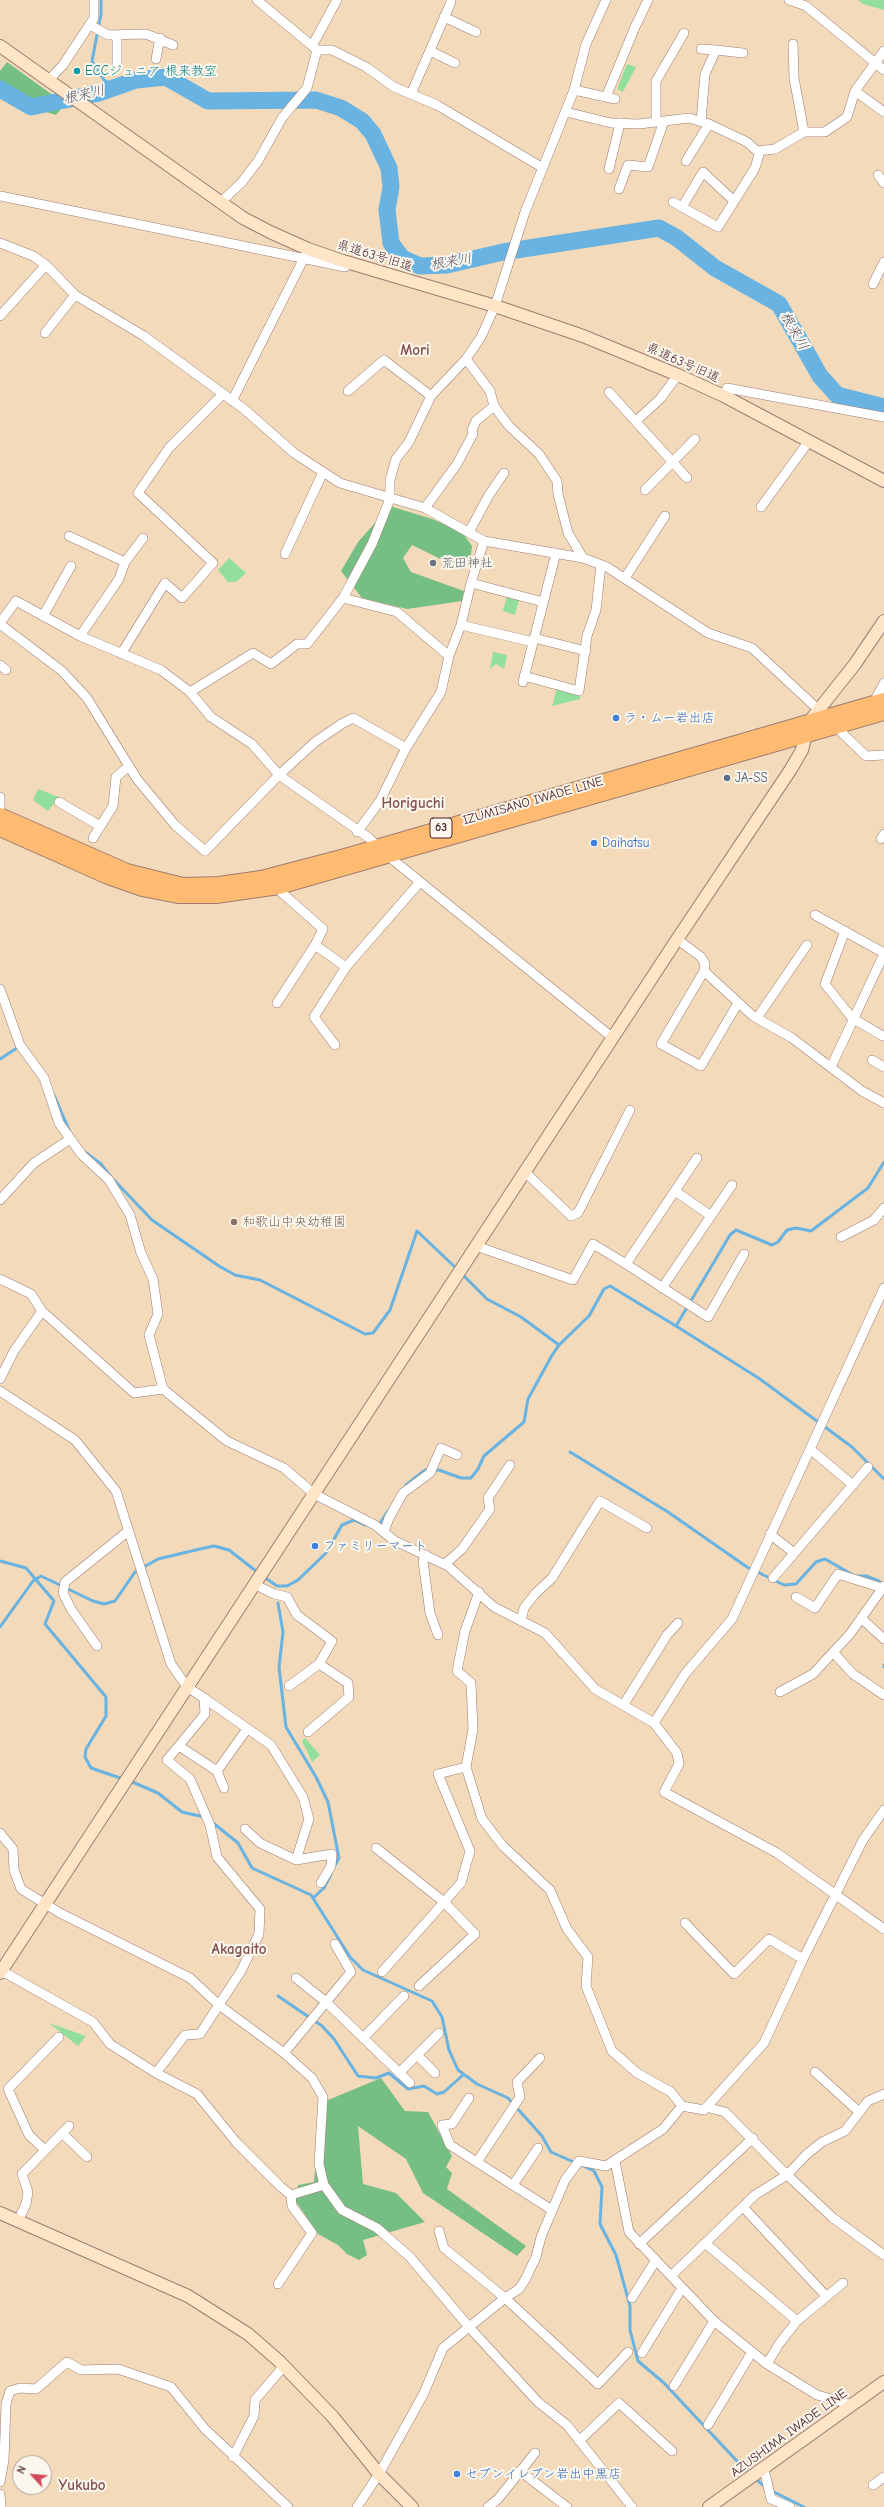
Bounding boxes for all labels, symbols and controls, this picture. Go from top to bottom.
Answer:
place label: ECCジュニア 根来教室 [85,63,217,79]
marker: ECCジュニア 根来教室 [72,66,82,76]
water label: 根来川 [62,82,106,108]
street label: 県道63号旧道 [335,237,415,275]
water label: 根来川 [429,250,473,274]
water label: 根来川 [776,309,812,353]
street label: 県道63号旧道 [644,340,722,386]
district label: Mori [400,342,430,360]
place label: 荒田神社 [441,555,493,571]
marker: 荒田神社 [428,558,438,568]
place label: ラ・ムー岩出店 [624,710,714,726]
marker: ラ・ムー岩出店 [611,713,621,723]
place label: JA-SS [735,770,768,786]
street label: IZUMISANO IWADE LINE [461,773,605,829]
marker: JA-SS [722,773,732,783]
district label: Horiguchi [382,795,444,813]
road number: 63 [430,818,452,838]
place label: Daihatsu [602,835,649,851]
marker: Daihatsu [589,838,599,848]
place label: 和歌山中央幼稚園 [242,1214,346,1230]
marker: 和歌山中央幼稚園 [229,1217,239,1227]
place label: ファミリーマート [323,1538,427,1554]
marker: ファミリーマート [310,1541,320,1551]
district label: Akagaito [212,1941,266,1959]
street label: AZUSHIMA IWADE LINE [728,2385,850,2481]
north arrow [12,2455,52,2495]
text: N [14,2464,29,2476]
place label: セブンイレブン岩出中黒店 [465,2466,621,2482]
marker: セブンイレブン岩出中黒店 [452,2469,462,2479]
district label: Yukubo [58,2477,106,2495]

